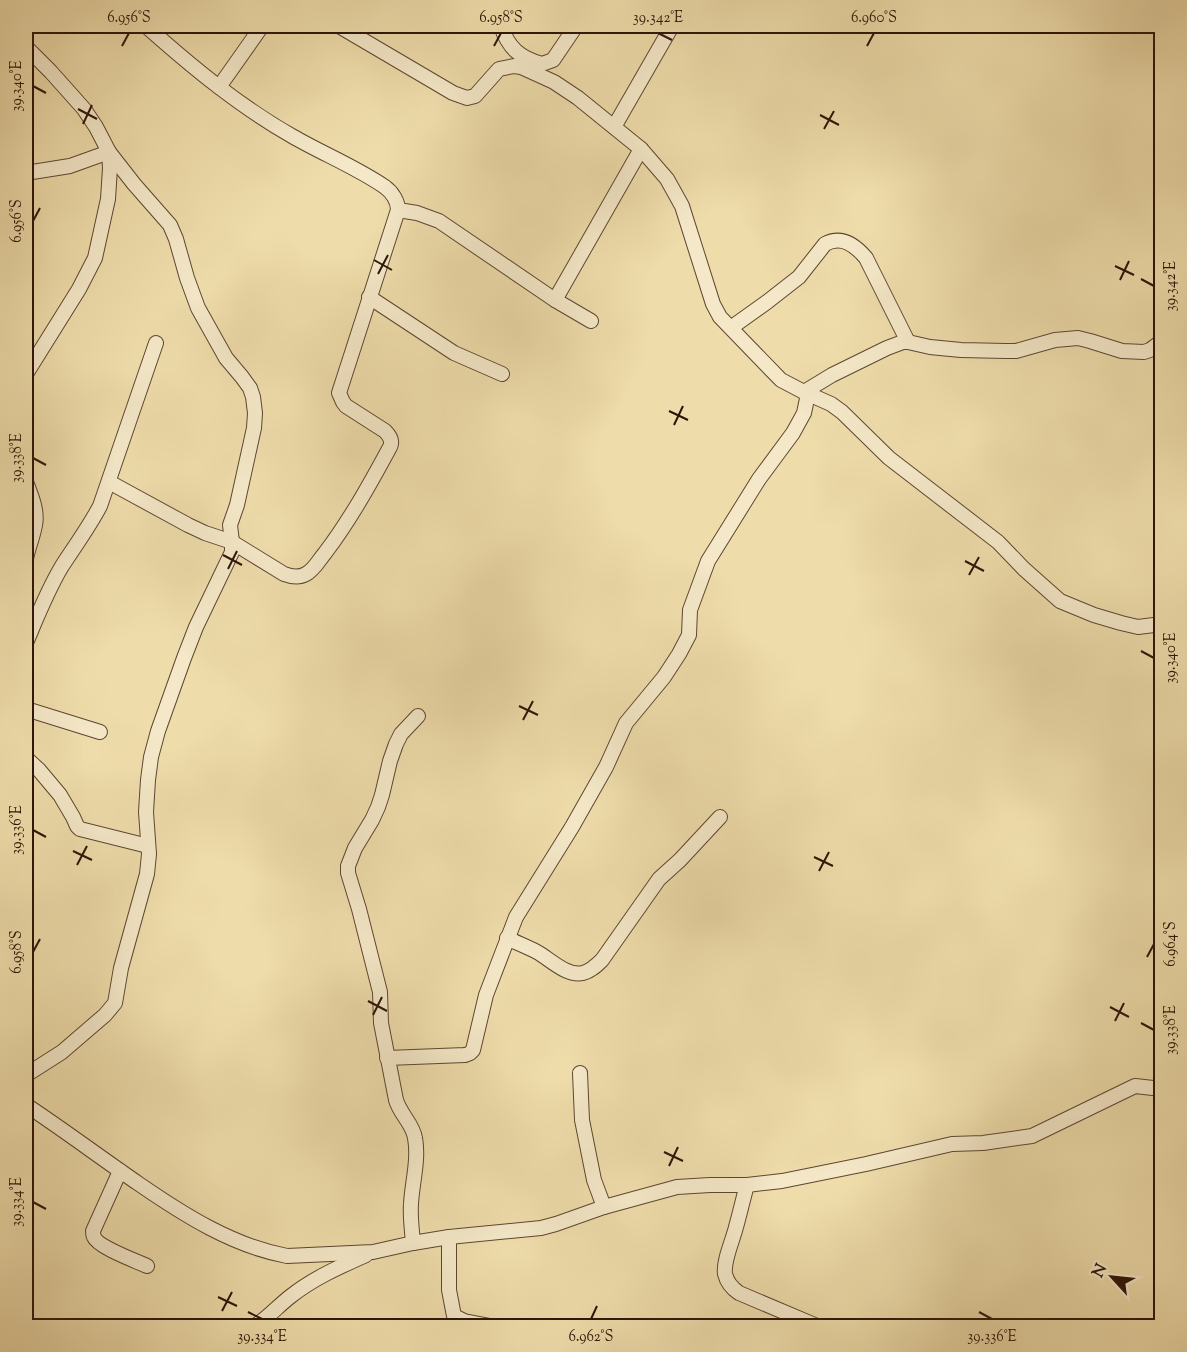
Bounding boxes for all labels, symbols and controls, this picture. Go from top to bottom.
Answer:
text: 6.956°S [107,8,151,29]
text: 6.958°S [479,8,523,29]
text: 39.342°E [633,8,683,29]
text: 6.960°S [851,8,897,29]
text: 39.340°E [7,60,28,112]
text: 6.956°S [7,199,28,243]
text: 39.342°E [1161,261,1182,311]
text: 39.338°E [7,433,28,483]
text: 39.340°E [1161,632,1182,684]
text: 39.336°E [7,805,28,855]
text: 6.964°S [1161,921,1182,967]
text: 6.958°S [7,930,28,974]
text: 39.338°E [1161,1005,1182,1055]
text: 39.334°E [7,1177,28,1227]
north arrow [1082,1247,1142,1307]
text: N [1088,1260,1114,1282]
text: 39.334°E [237,1327,287,1348]
text: 6.962°S [569,1327,613,1348]
text: 39.336°E [967,1327,1017,1348]

